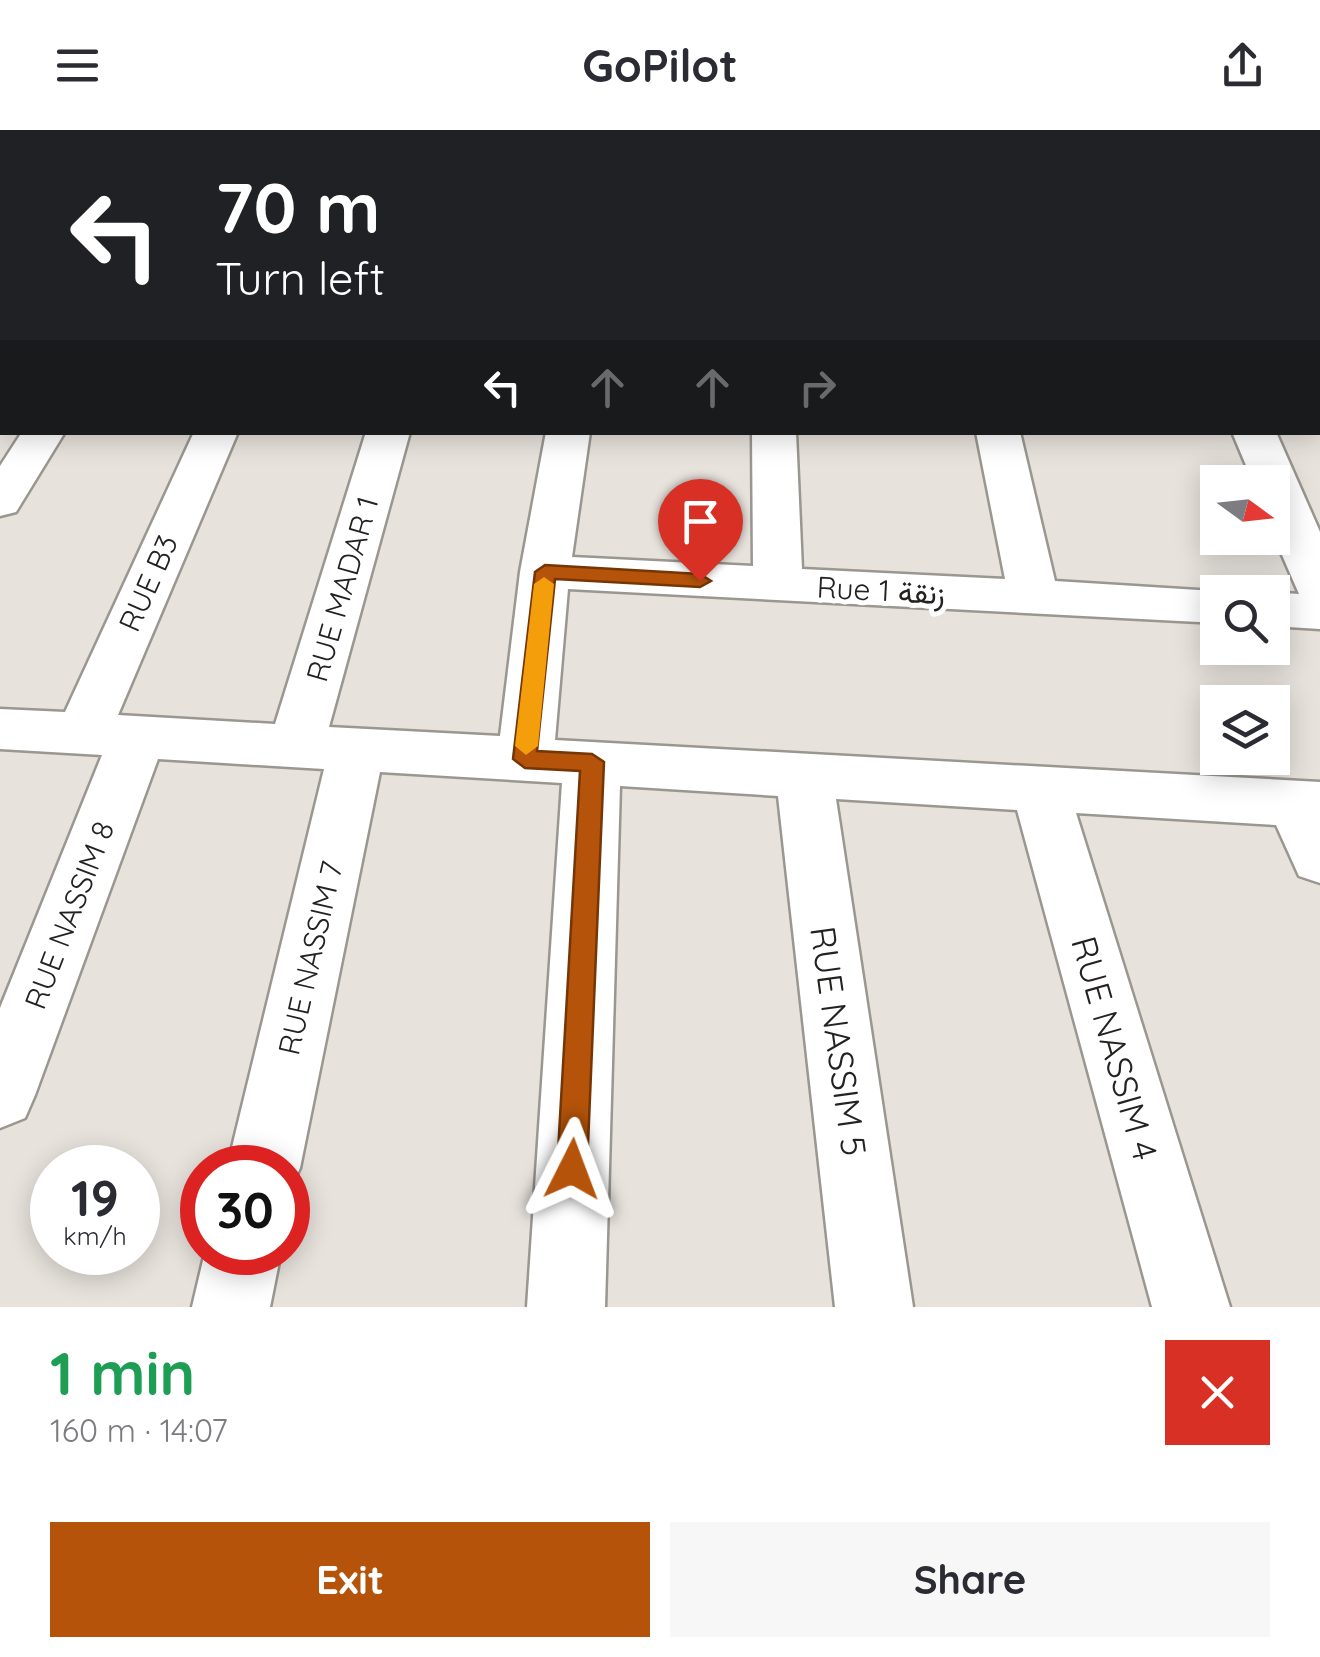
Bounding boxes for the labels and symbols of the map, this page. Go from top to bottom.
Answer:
north arrow [1200,465,1290,555]
pin [658,479,743,582]
street label: RUE MADAR 1 [297,492,387,686]
street label: RUE B3 [110,529,186,637]
street label: Rue 1 زنقة [816,568,946,612]
street label: RUE NASSIM 8 [16,816,122,1014]
street label: RUE NASSIM 7 [269,858,351,1058]
street label: RUE NASSIM 5 [801,923,877,1159]
street label: RUE NASSIM 4 [1062,931,1168,1165]
position arrow [520,1117,624,1221]
speed limit sign: 30 [180,1145,310,1275]

